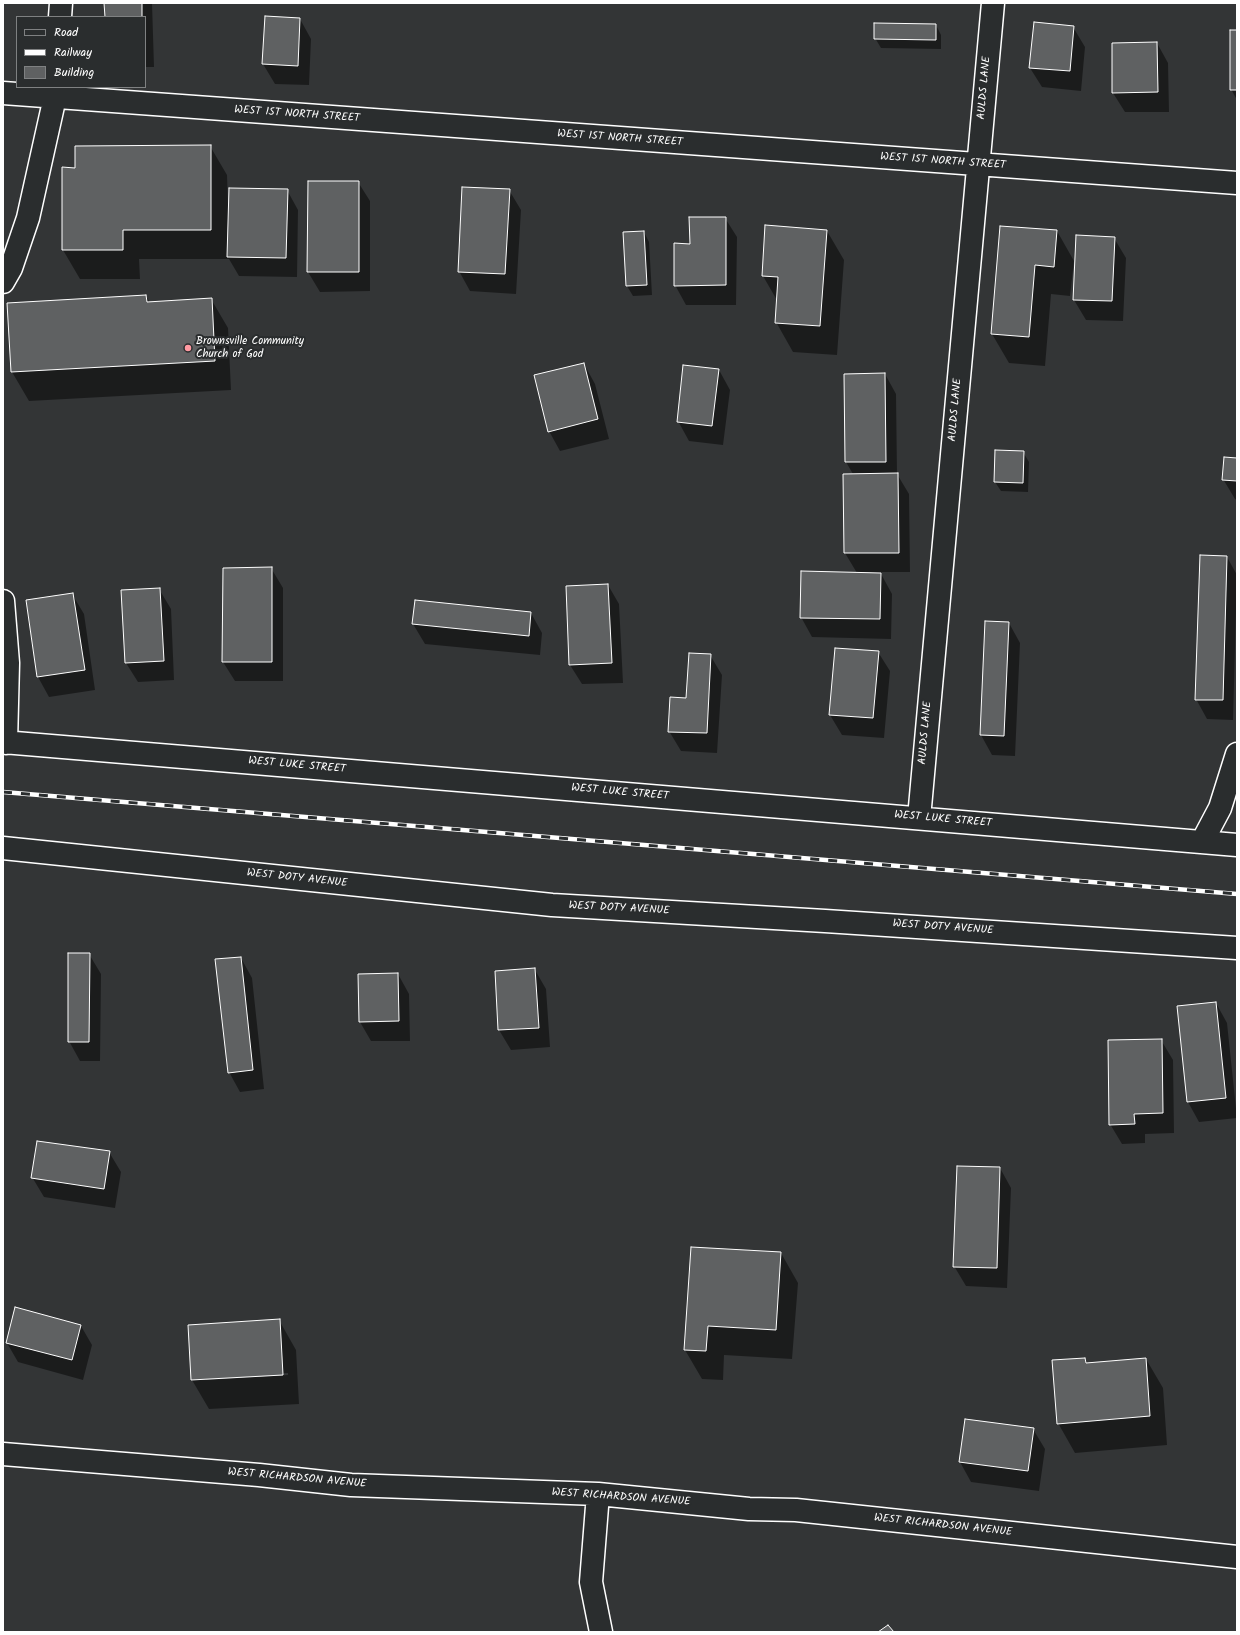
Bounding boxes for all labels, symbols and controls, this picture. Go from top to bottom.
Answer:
legend [16,16,146,88]
text: Road [54,23,78,42]
text: Railway [54,43,92,62]
street label: AULDS LANE [976,56,994,120]
text: Building [54,63,94,82]
street label: WEST 1ST NORTH STREET [234,104,360,126]
street label: WEST 1ST NORTH STREET [557,128,683,150]
street label: WEST 1ST NORTH STREET [880,151,1006,173]
place label: Brownsville Community Church of God [196,335,304,361]
marker: Brownsville Community Church of God [183,343,193,353]
street label: AULDS LANE [947,378,965,442]
street label: AULDS LANE [917,701,935,765]
street label: WEST LUKE STREET [248,755,346,777]
street label: WEST LUKE STREET [571,782,669,804]
street label: WEST LUKE STREET [894,809,992,831]
street label: WEST DOTY AVENUE [246,867,348,891]
street label: WEST DOTY AVENUE [568,900,670,918]
street label: WEST DOTY AVENUE [892,918,994,938]
street label: WEST RICHARDSON AVENUE [227,1466,367,1492]
street label: WEST RICHARDSON AVENUE [551,1487,691,1509]
street label: WEST RICHARDSON AVENUE [873,1512,1013,1540]

